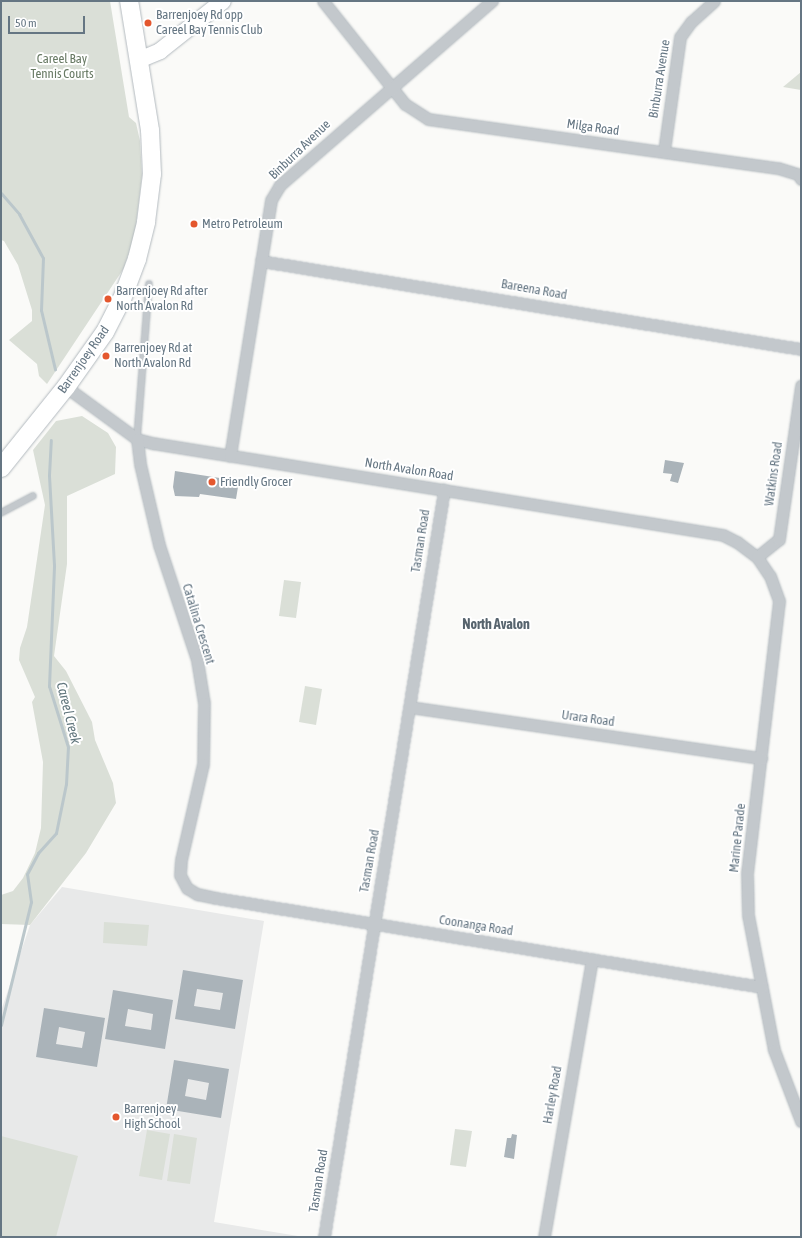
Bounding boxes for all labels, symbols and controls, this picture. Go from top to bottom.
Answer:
scale bar [10,8,87,34]
place label: Barrenjoey Rd opp Careel Bay Tennis Club [156,8,263,39]
text: 50 m [15,16,37,30]
marker: Barrenjoey Rd opp Careel Bay Tennis Club [143,18,153,28]
street label: Binburra Avenue [646,39,674,119]
park label: Careel Bay Tennis Courts [30,52,94,83]
street label: Binburra Avenue [266,117,334,183]
street label: Milga Road [566,117,620,139]
place label: Metro Petroleum [202,216,283,232]
marker: Metro Petroleum [189,219,199,229]
street label: Bareena Road [500,277,568,303]
place label: Barrenjoey Rd after North Avalon Rd [116,284,208,315]
marker: Barrenjoey Rd after North Avalon Rd [103,294,113,304]
street label: Barrenjoey Road [55,323,113,397]
place label: Barrenjoey Rd at North Avalon Rd [114,341,192,372]
marker: Barrenjoey Rd at North Avalon Rd [101,351,111,361]
street label: Watkins Road [762,441,786,507]
street label: North Avalon Road [364,455,454,485]
place label: Friendly Grocer [220,474,292,490]
marker: Friendly Grocer [207,477,217,487]
street label: Tasman Road [408,508,434,574]
street label: Catalina Crescent [178,582,218,666]
district label: North Avalon [462,616,530,632]
water label: Careel Creek [53,680,85,746]
street label: Urara Road [560,708,616,730]
street label: Marine Parade [727,803,749,873]
street label: Tasman Road [357,828,383,894]
street label: Coonanga Road [438,912,514,940]
street label: Harley Road [540,1065,566,1125]
place label: Barrenjoey High School [124,1102,180,1133]
marker: Barrenjoey High School [111,1112,121,1122]
street label: Tasman Road [306,1148,332,1214]

